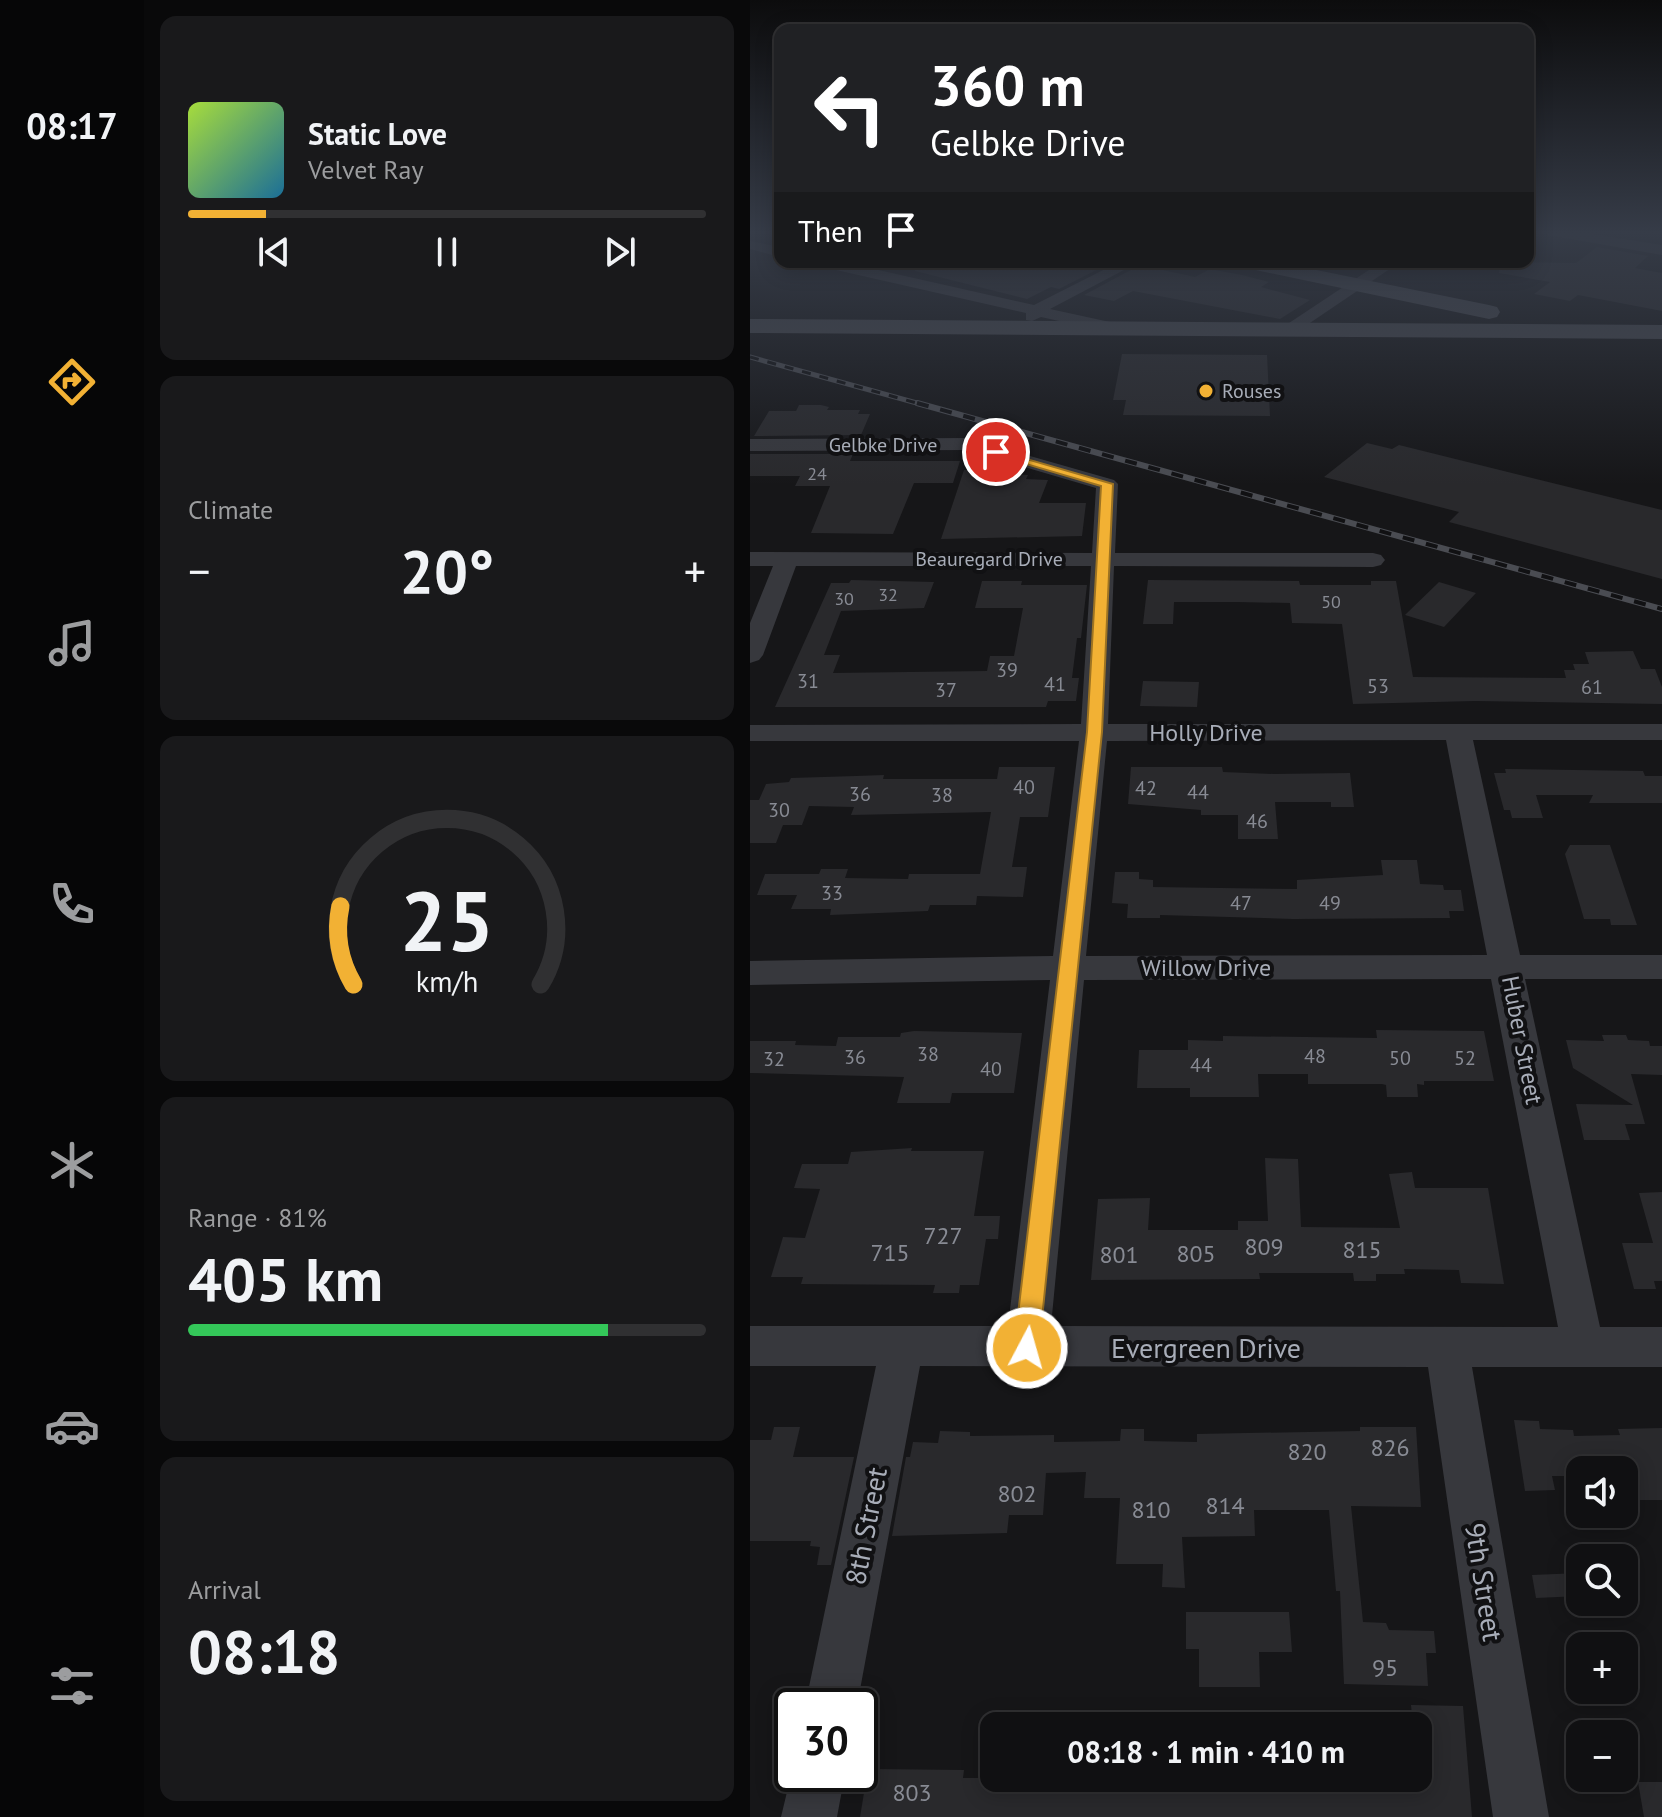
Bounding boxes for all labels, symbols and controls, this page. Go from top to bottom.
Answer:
text: 360 m [930,49,1085,121]
icon: left [798,56,902,160]
text: 08:17 [26,102,118,149]
text: Static Love [308,114,447,153]
text: Gelbke Drive [930,119,1126,166]
text: Velvet Ray [308,153,424,186]
icon: arrive [879,208,923,252]
text: Then [798,211,863,250]
icon: previous [252,230,296,274]
icon: pause [425,230,469,274]
icon: next [598,230,642,274]
icon: directions [44,354,100,410]
place label: Rouses [1222,378,1281,404]
marker: Rouses [1197,382,1215,400]
pin [962,418,1030,486]
icon: arrive [974,430,1018,474]
street label: Gelbke Drive [829,432,937,458]
house number: 24 [807,462,827,485]
text: Climate [188,493,273,526]
text: 20° [400,532,494,610]
text: − [188,542,210,599]
text: + [684,542,706,599]
street label: Beauregard Drive [915,546,1063,572]
house number: 32 [878,583,898,606]
house number: 30 [834,587,854,610]
house number: 50 [1321,590,1341,613]
icon: music [44,615,100,671]
house number: 39 [996,657,1018,683]
house number: 31 [797,668,819,694]
house number: 41 [1044,671,1066,697]
house number: 53 [1367,673,1389,699]
house number: 61 [1581,674,1603,700]
house number: 37 [935,677,957,703]
street label: Holly Drive [1149,717,1263,748]
house number: 40 [1013,774,1035,800]
house number: 42 [1135,775,1157,801]
house number: 44 [1187,779,1209,805]
house number: 36 [849,781,871,807]
house number: 38 [931,782,953,808]
house number: 30 [768,797,790,823]
house number: 46 [1246,808,1268,834]
text: 25 [400,865,494,973]
icon: phone [44,876,100,932]
house number: 33 [821,880,843,906]
house number: 47 [1230,890,1252,916]
house number: 49 [1319,890,1341,916]
street label: Willow Drive [1141,952,1271,983]
text: km/h [416,963,478,1000]
street label: Huber Street [1495,973,1550,1107]
house number: 38 [917,1041,939,1067]
house number: 48 [1304,1043,1326,1069]
house number: 36 [844,1044,866,1070]
house number: 50 [1389,1045,1411,1071]
house number: 52 [1454,1045,1476,1071]
house number: 32 [763,1046,785,1072]
house number: 44 [1190,1052,1212,1078]
house number: 40 [980,1056,1002,1082]
icon: climate [44,1137,100,1193]
text: Range · 81% [188,1201,327,1234]
house number: 727 [923,1220,963,1251]
house number: 809 [1244,1231,1284,1262]
house number: 815 [1342,1234,1382,1265]
house number: 715 [870,1237,910,1268]
house number: 805 [1176,1238,1216,1269]
house number: 801 [1099,1239,1139,1270]
text: 405 km [188,1240,383,1318]
position arrow [985,1306,1069,1390]
street label: Evergreen Drive [1111,1329,1301,1366]
icon: car [44,1398,100,1454]
house number: 826 [1370,1432,1410,1463]
house number: 820 [1287,1436,1327,1467]
map controls [1566,1456,1638,1792]
button: sound [1566,1456,1638,1528]
street label: 8th Street [836,1463,895,1588]
house number: 802 [997,1478,1037,1509]
house number: 814 [1205,1490,1245,1521]
house number: 810 [1131,1494,1171,1525]
street label: 9th Street [1457,1520,1512,1644]
button: search [1566,1544,1638,1616]
text: Arrival [188,1573,261,1606]
text: 08:18 [188,1612,340,1690]
button: + [1566,1632,1638,1704]
house number: 95 [1372,1652,1398,1683]
icon: filters [44,1658,100,1714]
speed limit sign: 30 [774,1688,878,1792]
button: − [1566,1720,1638,1792]
text: 08:18 · 1 min · 410 m [1067,1732,1345,1771]
house number: 803 [892,1777,932,1808]

